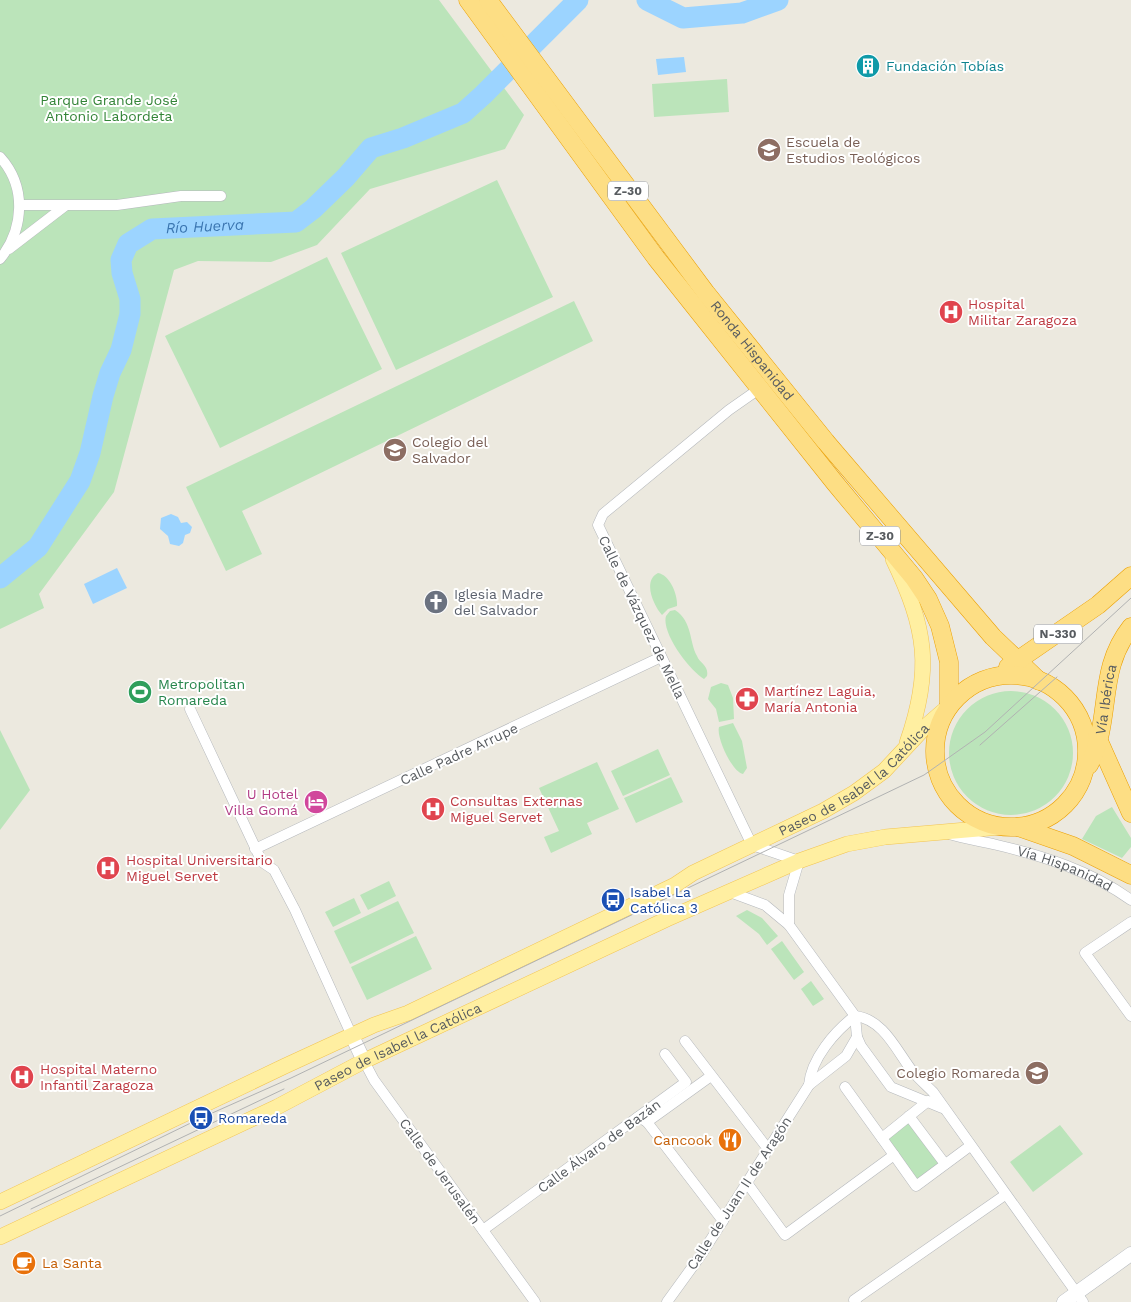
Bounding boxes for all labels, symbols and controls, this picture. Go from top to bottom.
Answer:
building icon: Fundación Tobías [855,53,881,79]
place label: Fundación Tobías [886,58,1004,74]
park label: Parque Grande José Antonio Labordeta [40,92,178,124]
place label: Escuela de Estudios Teológicos [786,134,920,166]
school or university icon: Escuela de Estudios Teológicos [756,137,782,163]
road number: Z-30 [608,182,648,200]
water label: Río Huerva [165,216,244,237]
place label: Hospital Militar Zaragoza [968,296,1077,328]
street label: Ronda Hispanidad [707,297,797,404]
hospital icon: Hospital Militar Zaragoza [938,299,964,325]
place label: Colegio del Salvador [412,434,489,466]
school or university icon: Colegio del Salvador [382,437,408,463]
road number: Z-30 [860,526,900,546]
street label: Calle de Vázquez de Mella [595,533,689,701]
place label: Iglesia Madre del Salvador [454,586,543,618]
church icon: Iglesia Madre del Salvador [423,589,449,615]
road number: N-330 [1034,624,1082,644]
street label: Vía Ibérica [1092,662,1120,736]
place label: Metropolitan Romareda [158,676,245,708]
sports icon: Metropolitan Romareda [127,679,153,705]
place label: Martínez Laguia, María Antonia [764,683,875,715]
pharmacy icon: Martínez Laguia, María Antonia [734,686,760,712]
street label: Calle Padre Arrupe [398,720,520,788]
street label: Paseo de Isabel la Católica [776,720,932,839]
place label: U Hotel Villa Gomá [224,786,299,818]
hotel icon: U Hotel Villa Gomá [303,789,329,815]
place label: Consultas Externas Miguel Servet [450,793,583,825]
hospital icon: Consultas Externas Miguel Servet [420,796,446,822]
street label: Vía Hispanidad [1015,842,1115,894]
place label: Hospital Universitario Miguel Servet [126,852,273,884]
hospital icon: Hospital Universitario Miguel Servet [95,855,121,881]
place label: Isabel La Católica 3 [630,884,698,916]
bus stop icon: Isabel La Católica 3 [600,887,626,913]
street label: Paseo de Isabel la Católica [311,999,484,1094]
school or university icon: Colegio Romareda [1024,1060,1050,1086]
place label: Hospital Materno Infantil Zaragoza [40,1061,157,1093]
hospital icon: Hospital Materno Infantil Zaragoza [9,1064,35,1090]
place label: Colegio Romareda [896,1065,1020,1081]
street label: Calle Álvaro de Bazán [534,1096,664,1196]
bus stop icon: Romareda [188,1105,214,1131]
place label: Romareda [218,1110,287,1126]
street label: Calle de Juan II de Aragón [683,1113,795,1273]
street label: Calle de Jerusalén [396,1115,484,1227]
restaurant icon: Cancook [717,1127,743,1153]
place label: Cancook [653,1132,712,1148]
cafe icon: La Santa [11,1250,37,1276]
place label: La Santa [42,1255,102,1271]

